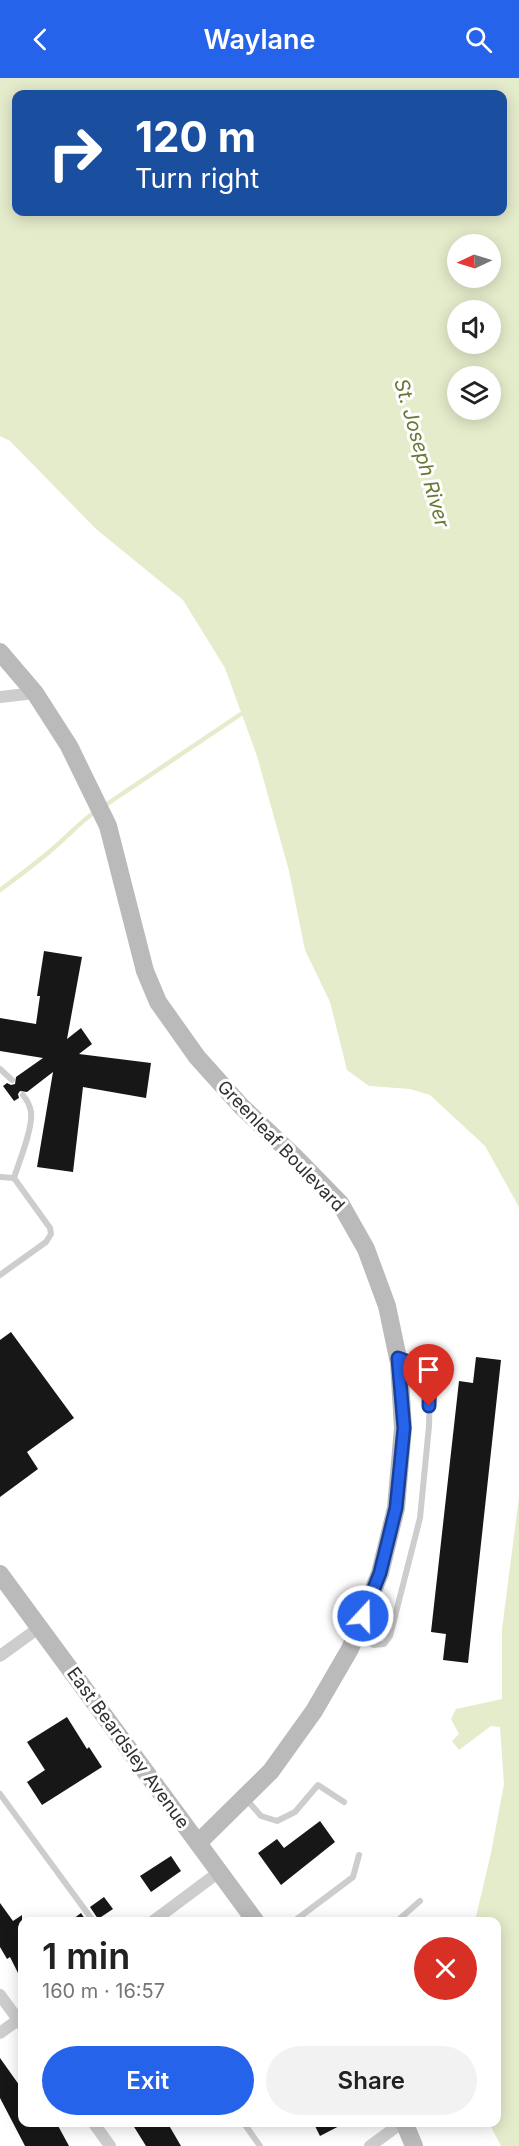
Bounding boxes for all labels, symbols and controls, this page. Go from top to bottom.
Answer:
icon: back [24,23,57,56]
text: Waylane [203,23,316,56]
icon: search [462,23,495,56]
text: 120 m [135,111,256,162]
icon: right [36,114,114,192]
text: Turn right [135,162,259,195]
north arrow [447,234,501,288]
map controls [447,234,501,420]
button: sound [447,300,501,354]
button: layers [447,366,501,420]
water label: St. Joseph River [389,376,455,531]
street label: Greenleaf Boulevard [213,1076,349,1215]
pin [403,1344,454,1406]
icon: arrive [412,1353,445,1386]
position arrow [331,1584,395,1648]
street label: East Beardsley Avenue [63,1663,194,1832]
text: 1 min [42,1934,130,1978]
button: close [414,1937,477,2000]
text: 160 m · 16:57 [42,1979,165,2003]
button: Exit [42,2046,254,2115]
button: Share [266,2046,477,2115]

